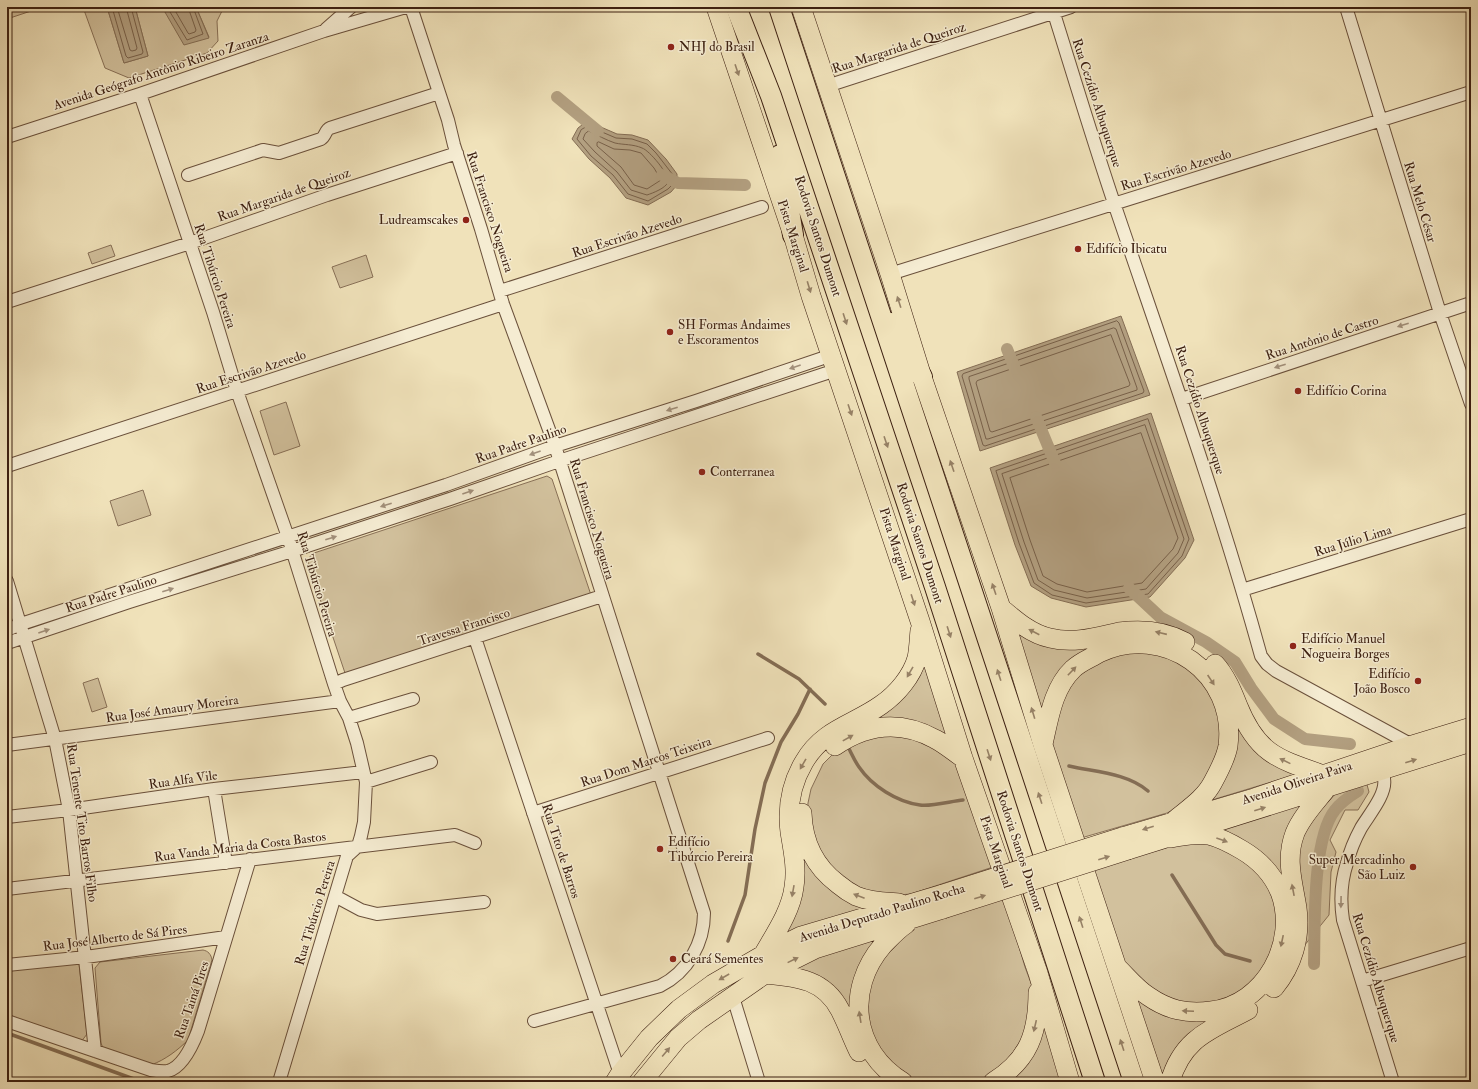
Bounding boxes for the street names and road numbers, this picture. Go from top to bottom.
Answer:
street label: Rua Margarida de Queiroz [830,19,969,77]
street label: Avenida Geógrafo Antônio Ribeiro Zaranza [50,28,271,114]
street label: Rua Cezídio Albuquerque [1069,36,1126,170]
street label: Rua Escrivão Azevedo [1119,146,1233,194]
street label: Rua Francisco Nogueira [463,150,517,275]
street label: Rua Melo César [1400,160,1440,244]
street label: Rua Margarida de Queiroz [215,164,353,225]
street label: Rodovia Santos Dumont [791,173,845,299]
street label: Pista Marginal [774,198,812,275]
street label: Rua Escrivão Azevedo [570,211,684,261]
street label: Rua Tibúrcio Pereira [191,222,240,331]
street label: Rua Antônio de Castro [1264,312,1380,364]
street label: Rua Cezídio Albuquerque [1172,343,1229,477]
street label: Rua Escrivão Azevedo [194,347,308,397]
street label: Rua Padre Paulino [473,421,569,467]
street label: Rua Francisco Nogueira [566,456,618,582]
street label: Rodovia Santos Dumont [893,480,947,606]
street label: Pista Marginal [876,506,914,583]
street label: Rua Júlio Lima [1313,522,1394,560]
street label: Rua Tibúrcio Pereira [293,530,341,639]
street label: Rua Padre Paulino [63,572,159,616]
street label: Travessa Francisco [416,605,512,649]
street label: Rua José Amaury Moreira [104,692,240,727]
street label: Rua Dom Marcos Teixeira [579,733,714,791]
street label: Rua Tenente Tito Barros Filho [63,743,101,903]
street label: Avenida Oliveira Paiva [1239,757,1355,809]
street label: Rua Alfa Vile [148,767,219,793]
street label: Rodovia Santos Dumont [993,788,1047,914]
street label: Rua Tito de Barros [538,802,584,901]
street label: Pista Marginal [976,814,1016,891]
street label: Rua Vanda Maria da Costa Bastos [153,828,327,865]
street label: Rua Tibúrcio Pereira [291,858,339,967]
street label: Avenida Deputado Paulino Rocha [796,880,968,947]
street label: Rua Cezídio Albuquerque [1349,911,1404,1045]
street label: Rua José Alberto de Sá Pires [42,921,188,955]
street label: Rua Tainá Pires [171,958,213,1041]

